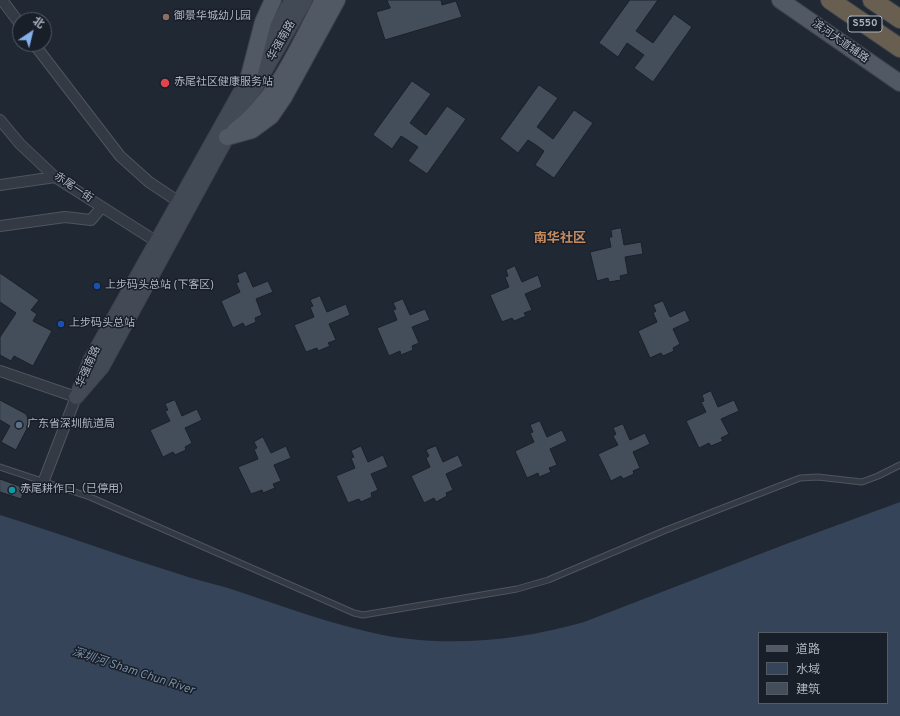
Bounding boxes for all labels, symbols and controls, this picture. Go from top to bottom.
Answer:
place label: 御景华城幼儿园 [174,10,251,24]
north arrow [12,12,52,52]
marker: 御景华城幼儿园 [161,12,171,22]
text: 北 [30,14,47,32]
road number: S550 [848,16,882,32]
street label: 滨河大道辅路 [809,18,871,66]
street label: 华强南路 [265,19,299,63]
place label: 赤尾社区健康服务站 [174,76,273,90]
marker: 赤尾社区健康服务站 [159,77,171,89]
street label: 赤尾一街 [51,170,95,206]
district label: 南华社区 [534,231,586,247]
place label: 上步码头总站 (下客区) [105,279,214,293]
marker: 上步码头总站 (下客区) [92,281,102,291]
place label: 上步码头总站 [69,317,135,331]
marker: 上步码头总站 [56,319,66,329]
street label: 华强南路 [74,344,104,390]
place label: 广东省深圳航道局 [27,418,115,432]
marker: 广东省深圳航道局 [14,420,24,430]
place label: 赤尾耕作口（已停用） [20,483,130,497]
marker: 赤尾耕作口（已停用） [7,485,17,495]
legend [758,632,888,704]
text: 道路 [796,642,820,658]
water label: 深圳河 Sham Chun River [70,645,196,699]
text: 水域 [796,662,820,678]
text: 建筑 [796,682,820,698]

